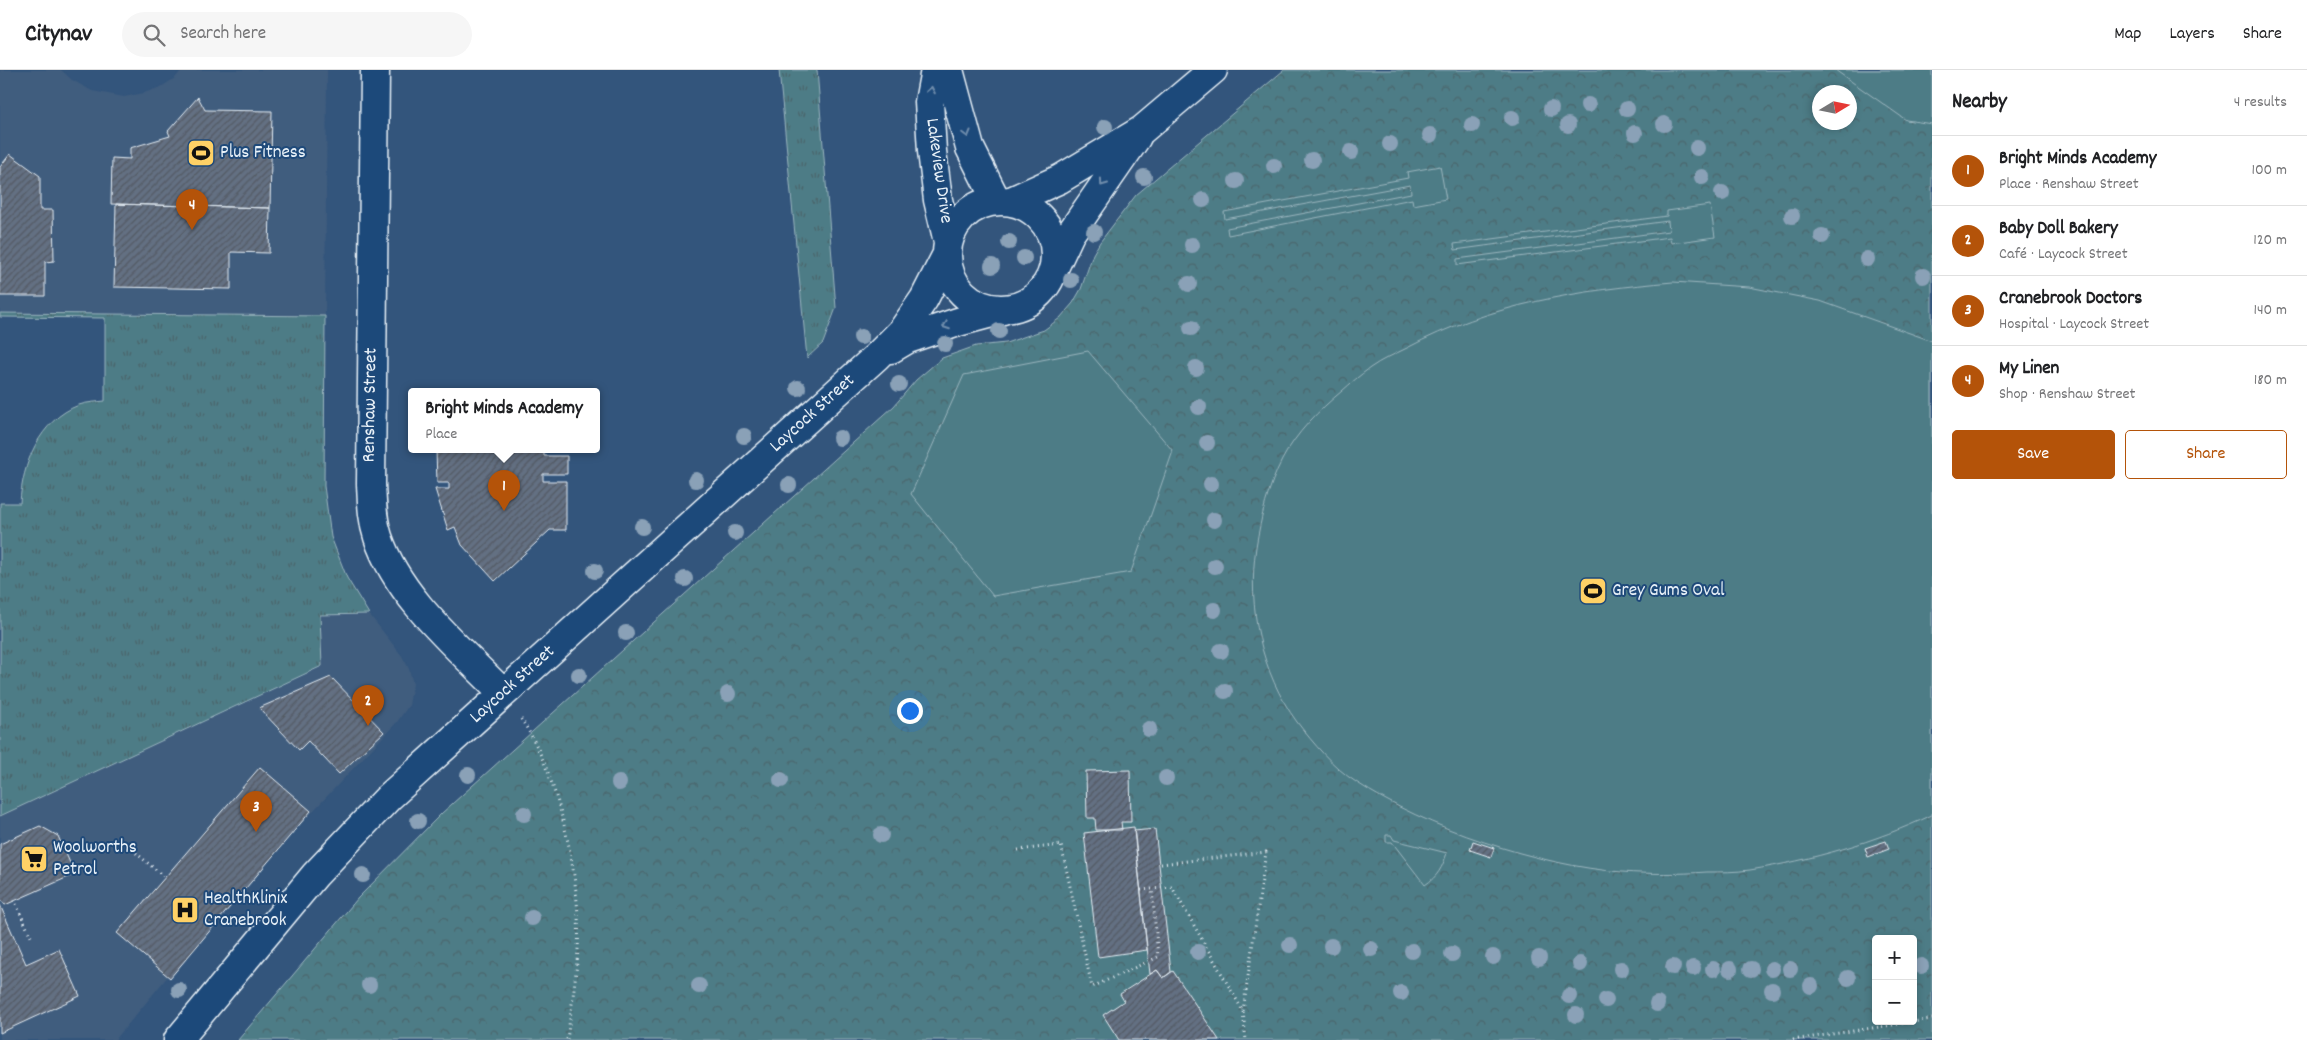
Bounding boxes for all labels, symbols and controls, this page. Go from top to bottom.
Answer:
search box [122,12,472,57]
text: Citynav [25,18,92,52]
icon: search [140,21,168,49]
text: Search here [180,21,266,48]
text: Map [2114,22,2141,47]
text: Layers [2169,22,2215,47]
text: Share [2243,22,2282,47]
north arrow [1812,85,1857,130]
one-way arrow [926,86,936,94]
text: Nearby [1952,88,2007,118]
text: 4 results [2234,91,2287,114]
street label: Lakeview Drive [917,117,959,225]
one-way arrow [961,129,971,137]
sports icon: Plus Fitness [186,138,216,168]
place label: Plus Fitness [220,140,306,167]
text: Bright Minds Academy [1999,146,2157,173]
text: 1 [1966,159,1970,182]
text: 100 m [2251,159,2287,182]
text: Place · Renshaw Street [1999,173,2139,196]
one-way arrow [1100,178,1109,187]
pin: 4 [176,189,208,230]
text: Baby Doll Bakery [1999,216,2118,243]
text: 2 [1965,229,1972,252]
text: 120 m [2253,229,2287,252]
text: Café · Laycock Street [1999,243,2128,266]
text: Cranebrook Doctors [1999,286,2142,313]
text: 3 [1964,299,1972,322]
text: 140 m [2253,299,2287,322]
text: Hospital · Laycock Street [1999,313,2149,336]
one-way arrow [942,320,951,330]
street label: Renshaw Street [357,347,385,463]
text: My Linen [1999,356,2059,383]
street label: Laycock Street [764,368,862,460]
text: 4 [1965,369,1971,392]
text: 180 m [2254,369,2287,392]
text: Shop · Renshaw Street [1999,383,2136,406]
popup [408,388,600,453]
text: Bright Minds Academy [425,396,583,423]
text: Place [425,423,457,446]
button: Save [1952,430,2115,479]
button: Share [2125,430,2287,479]
pin: 1 [488,470,520,511]
sports icon: Grey Gums Oval [1578,576,1608,606]
place label: Grey Gums Oval [1612,578,1725,605]
street label: Laycock Street [464,639,562,731]
pin: 2 [352,685,384,726]
your location [897,698,923,724]
pin: 3 [240,791,272,832]
place label: Woolworths Petrol [53,835,137,884]
supermarket icon: Woolworths Petrol [19,844,49,874]
place label: HealthKlinix Cranebrook [204,886,287,935]
hospital icon: HealthKlinix Cranebrook [170,895,200,925]
map controls [1872,935,1917,1025]
button: + [1872,935,1917,980]
button: − [1872,980,1917,1025]

